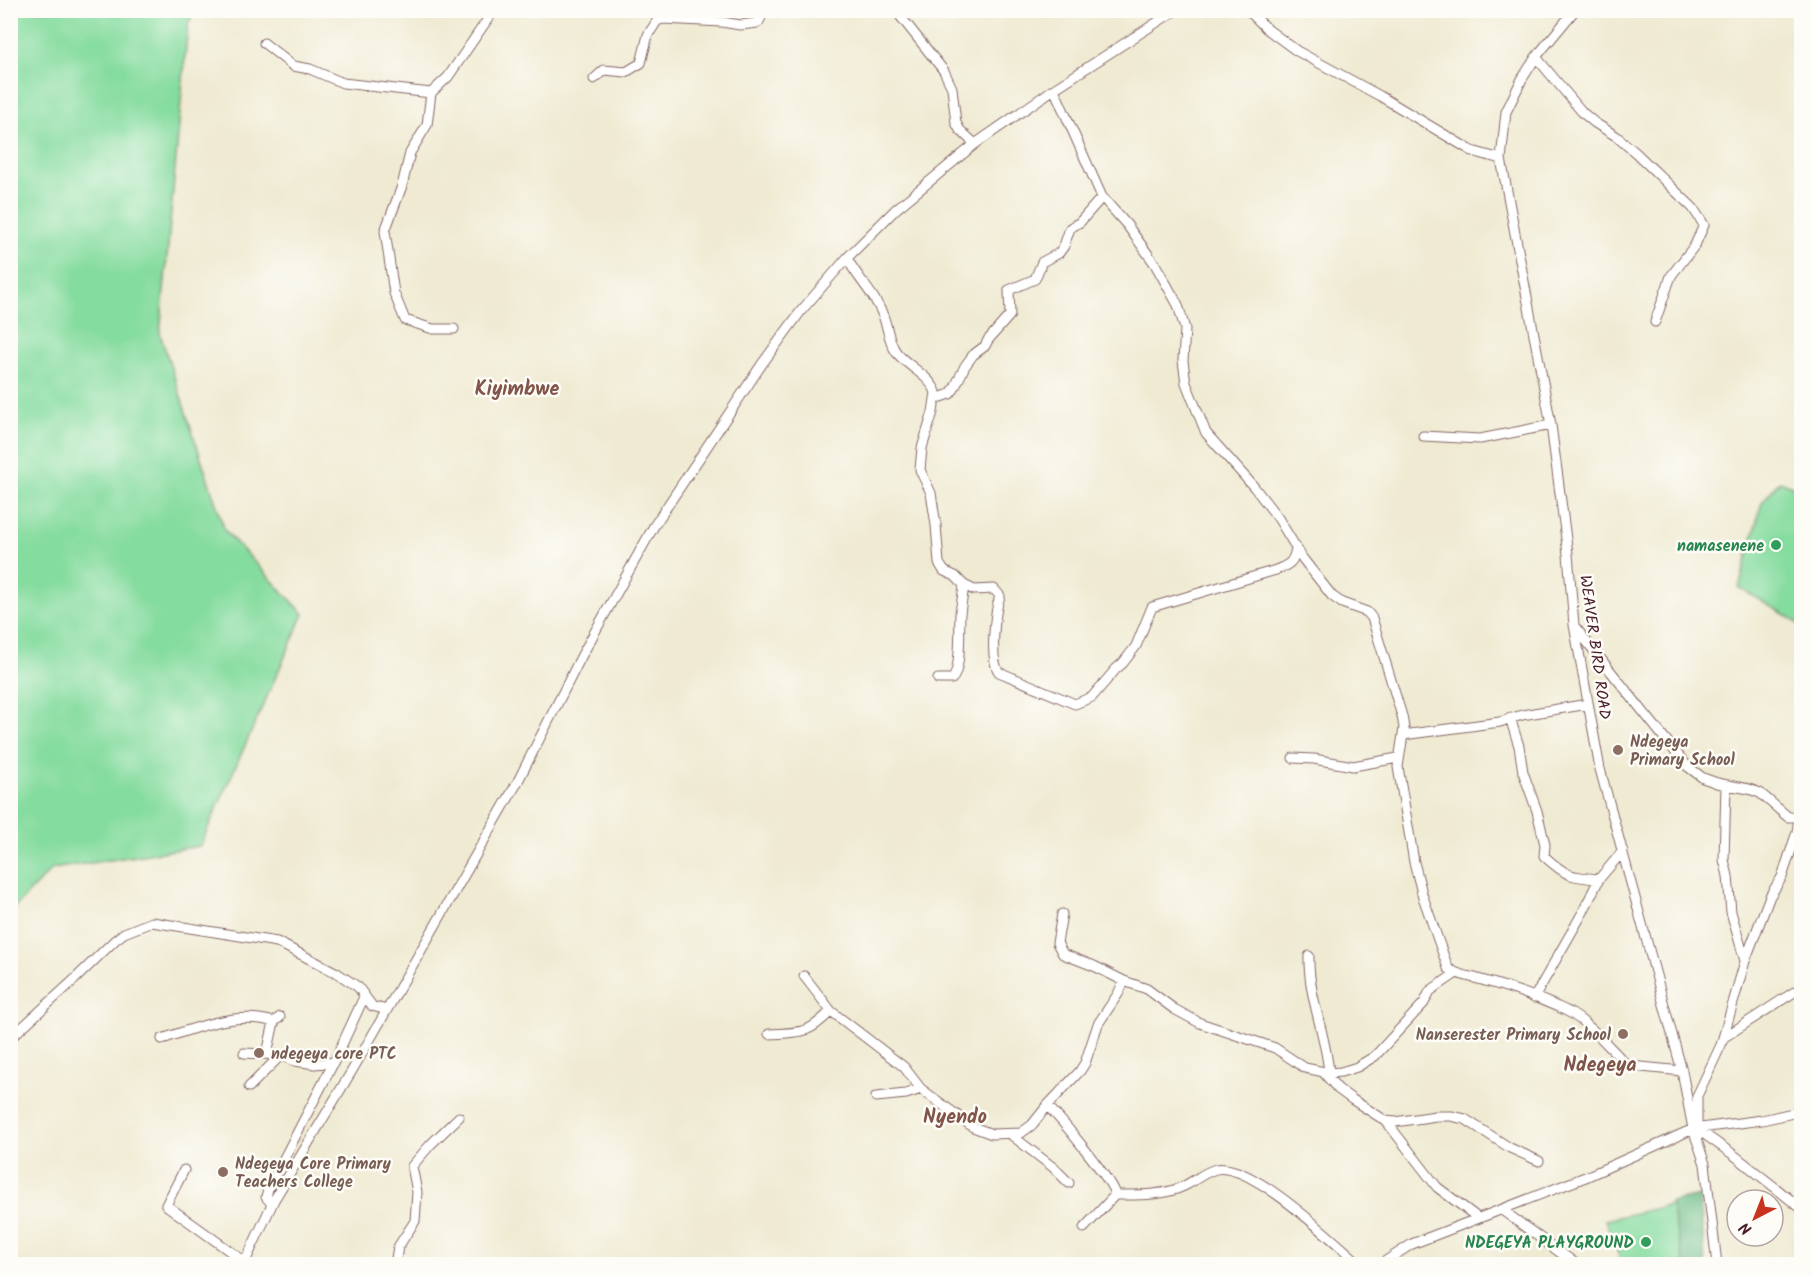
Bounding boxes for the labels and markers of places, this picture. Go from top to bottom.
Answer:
place label: namasenene [1677,534,1764,559]
marker: namasenene [1769,538,1783,552]
place label: Ndegeya Primary School [1630,730,1736,773]
marker: Ndegeya Primary School [1611,743,1625,757]
place label: Nanserester Primary School [1416,1023,1612,1048]
marker: Nanserester Primary School [1616,1027,1630,1041]
place label: ndegeya core PTC [271,1042,397,1067]
marker: ndegeya core PTC [252,1046,266,1060]
place label: Ndegeya Core Primary Teachers College [235,1152,391,1195]
marker: Ndegeya Core Primary Teachers College [216,1165,230,1179]
place label: NDEGEYA PLAYGROUND [1465,1231,1634,1256]
marker: NDEGEYA PLAYGROUND [1639,1235,1653,1249]

